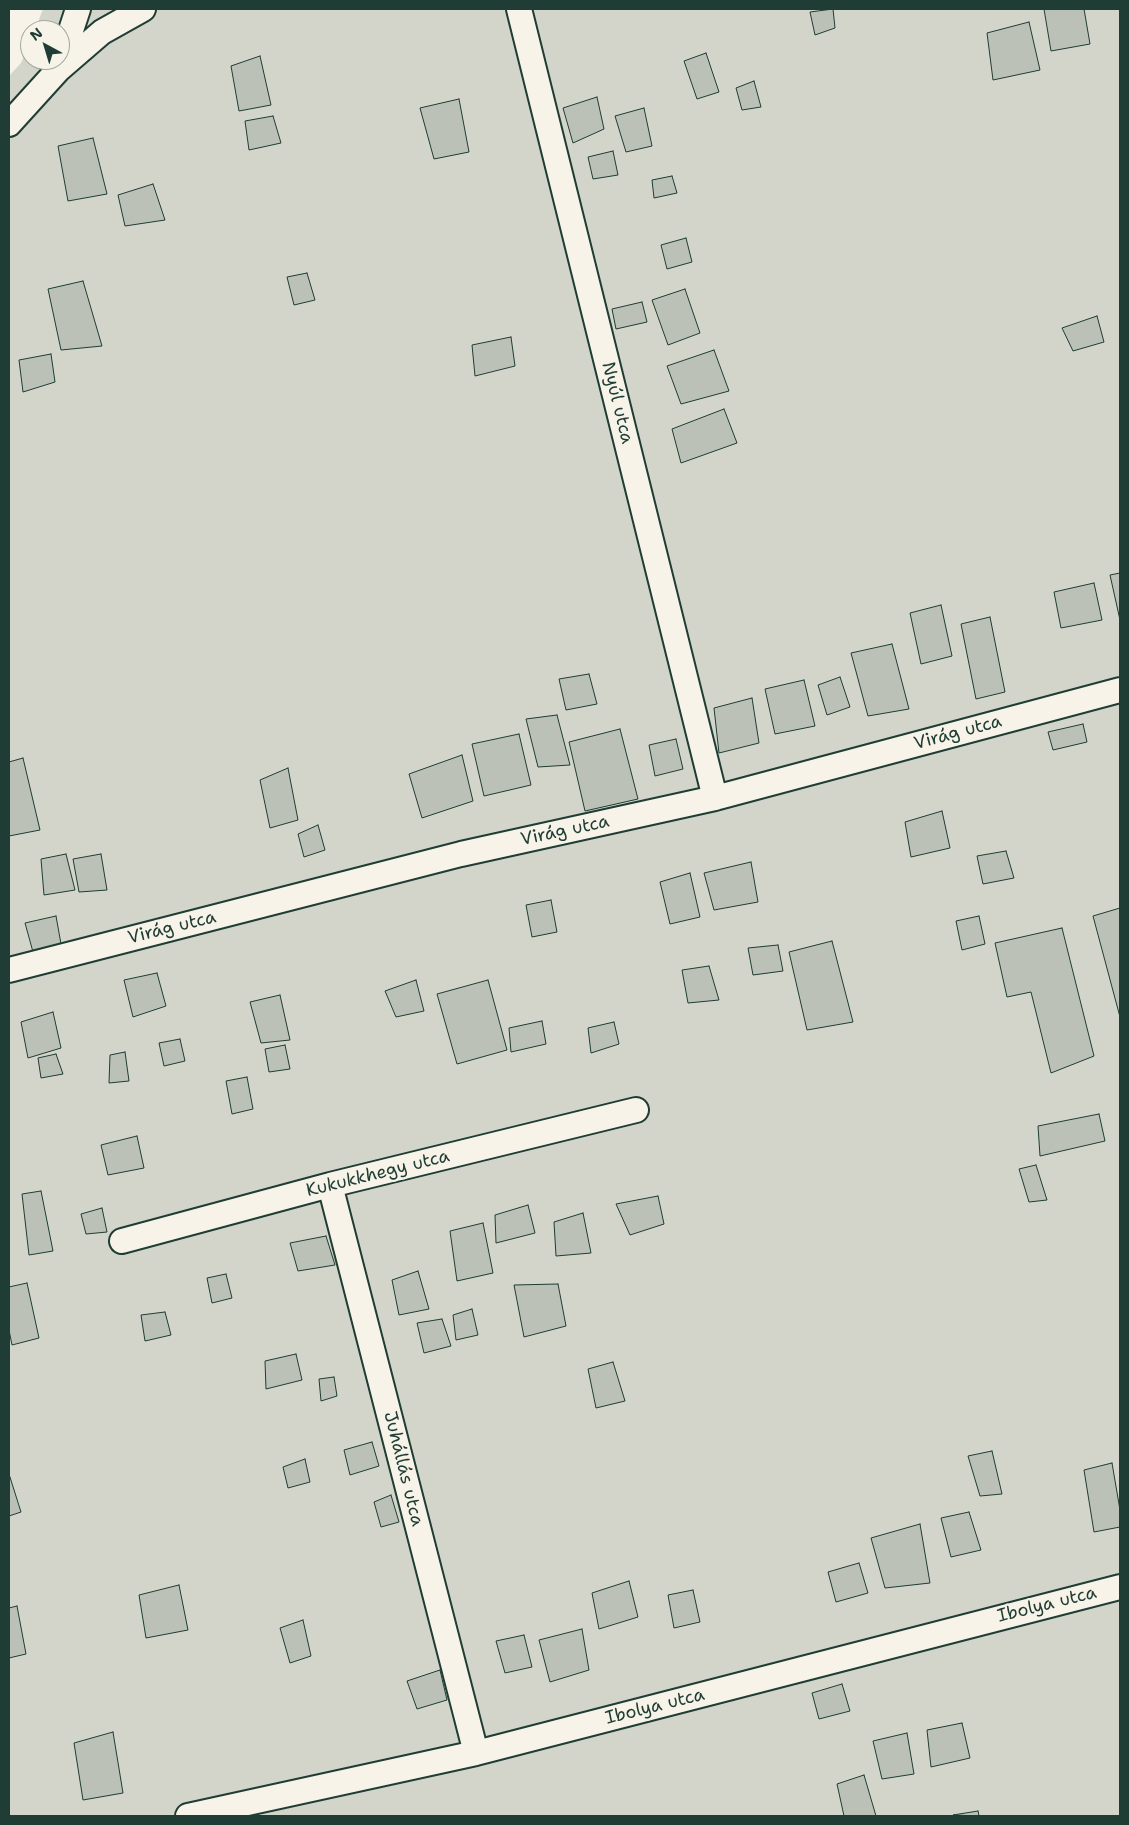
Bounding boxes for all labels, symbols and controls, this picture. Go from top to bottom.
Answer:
north arrow [20,20,70,70]
text: N [26,24,46,45]
street label: Nyúl utca [596,360,638,446]
street label: Virág utca [912,711,1004,755]
street label: Virág utca [519,811,611,851]
street label: Virág utca [126,907,218,949]
street label: Kukukkhegy utca [304,1146,452,1202]
street label: Juhállás utca [378,1409,428,1529]
street label: Ibolya utca [995,1582,1099,1628]
street label: Ibolya utca [603,1684,707,1730]

